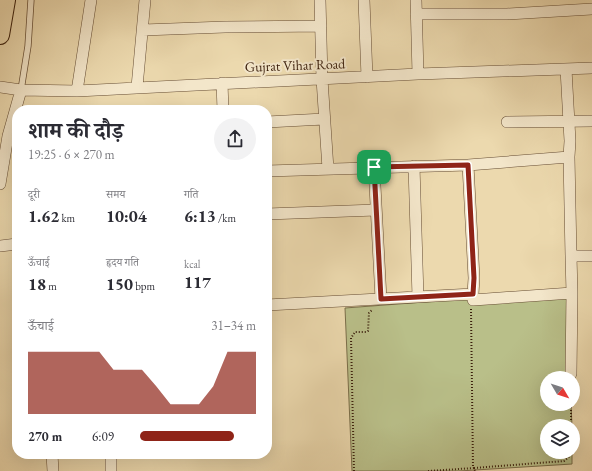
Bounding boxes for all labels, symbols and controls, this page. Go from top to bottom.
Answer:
street label: Gujrat Vihar Road [245,54,346,76]
text: शाम की दौड़ [28,116,123,145]
button: share [214,118,256,160]
text: 19:25 · 6 × 270 m [28,146,115,163]
pin [357,150,391,184]
icon: arrive [363,156,385,178]
text: दूरी [28,187,40,201]
text: समय [106,187,125,201]
text: गति [184,187,198,201]
text: 1.62 [28,205,59,227]
text: 10:04 [106,205,147,227]
text: 6:13 [184,205,216,227]
text: km [59,211,75,225]
text: /km [216,211,236,225]
text: ऊँचाई [28,255,50,269]
text: हृदय गति [106,255,139,269]
text: kcal [184,257,201,271]
text: 117 [184,271,211,293]
text: 18 [28,273,46,295]
text: 150 [106,273,133,295]
text: m [46,279,57,293]
text: bpm [133,279,155,293]
text: ऊँचाई [28,317,54,334]
text: 31–34 m [211,317,256,334]
north arrow [540,371,580,411]
map controls [540,371,580,459]
button: layers [540,419,580,459]
text: 270 m [28,428,62,445]
text: 6:09 [92,428,114,445]

